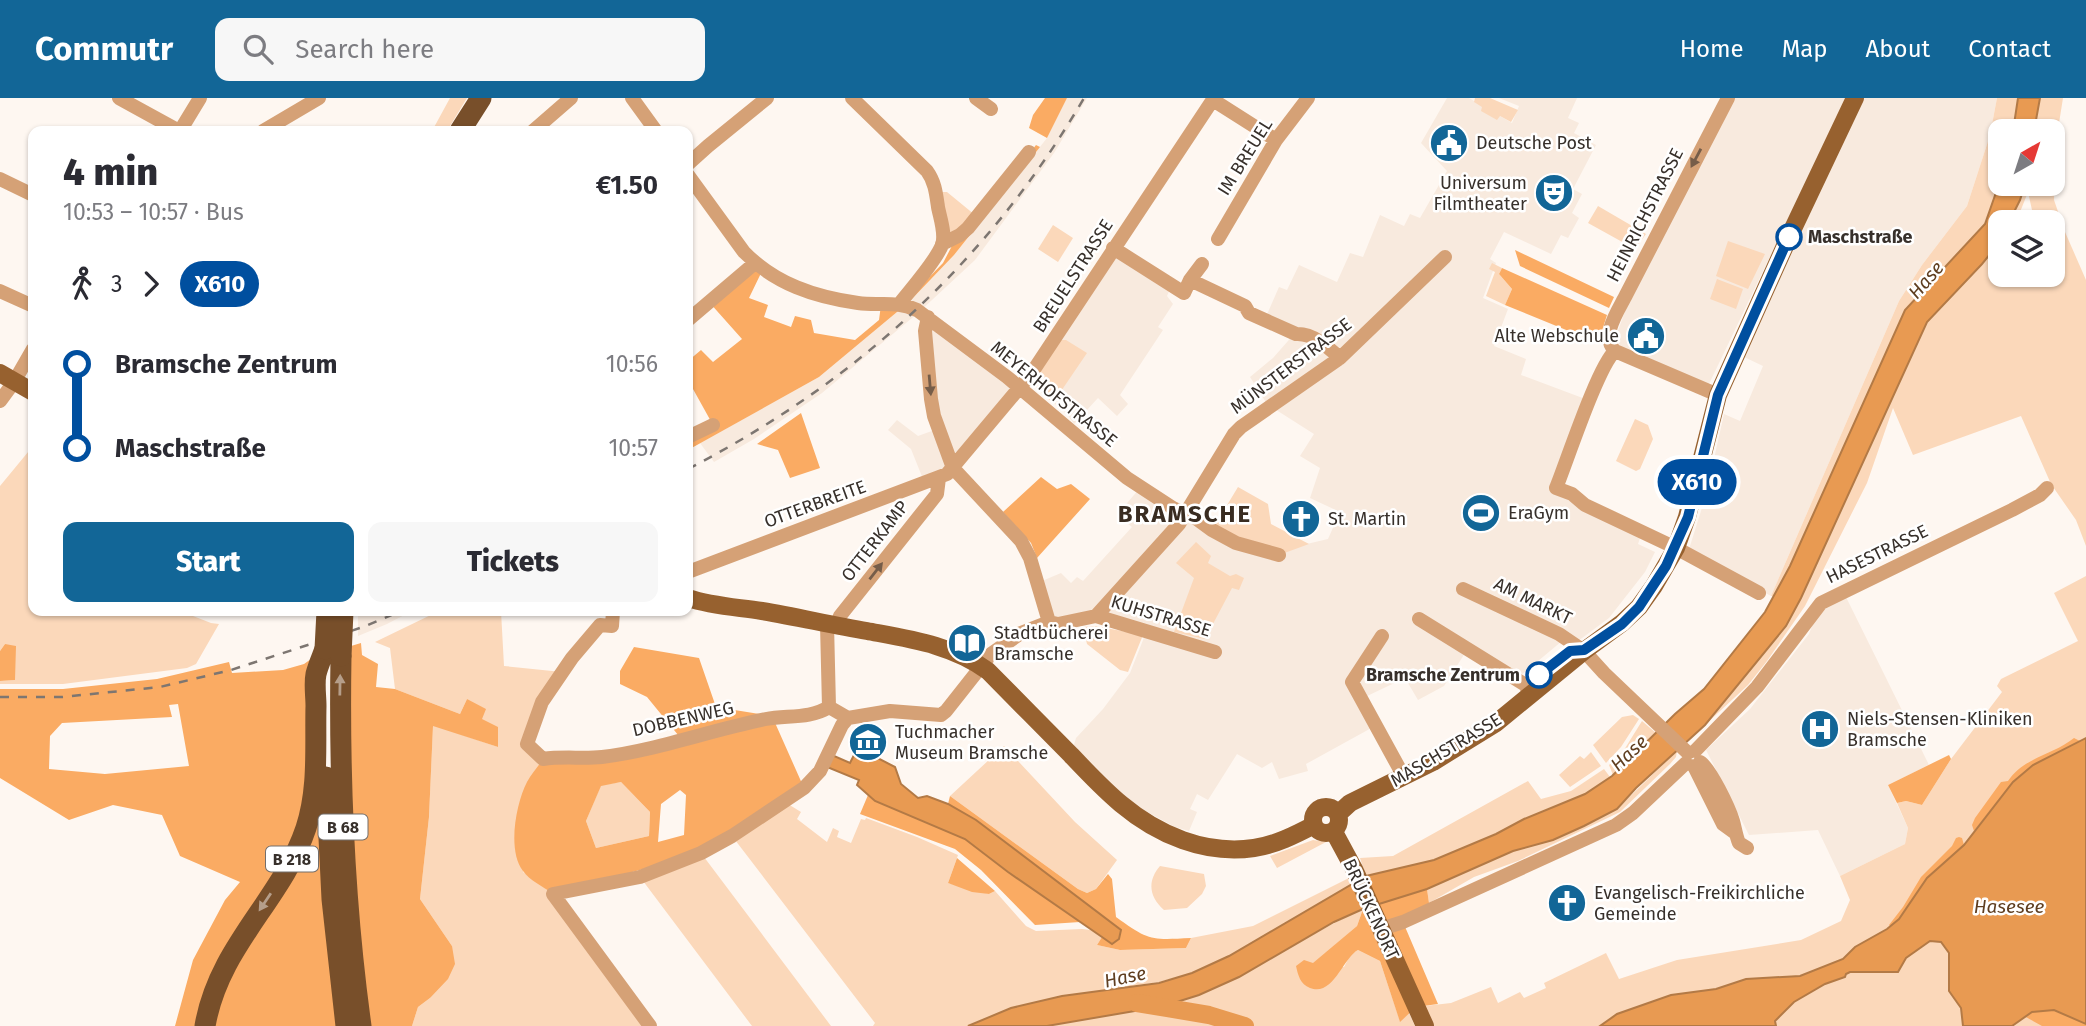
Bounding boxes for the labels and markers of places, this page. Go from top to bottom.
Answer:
public building icon: Deutsche Post [1428,122,1470,164]
place label: Deutsche Post [1476,132,1592,154]
place label: Universum Filmtheater [1434,172,1527,215]
theatre icon: Universum Filmtheater [1533,172,1575,214]
marker: Maschstraße [1776,224,1802,250]
place label: Maschstraße [1808,226,1913,248]
public building icon: Alte Webschule [1625,315,1667,357]
place label: Alte Webschule [1494,325,1619,347]
sports icon: EraGym [1460,492,1502,534]
church icon: St. Martin [1280,498,1322,540]
place label: EraGym [1508,502,1569,524]
place label: St. Martin [1328,508,1406,530]
library icon: Stadtbücherei Bramsche [946,622,988,664]
place label: Stadtbücherei Bramsche [994,622,1109,665]
marker: Bramsche Zentrum [1526,662,1552,688]
place label: Bramsche Zentrum [1366,664,1520,686]
hospital icon: Niels-Stensen-Kliniken Bramsche [1799,708,1841,750]
place label: Niels-Stensen-Kliniken Bramsche [1847,708,2033,751]
museum icon: Tuchmacher Museum Bramsche [847,721,889,763]
place label: Tuchmacher Museum Bramsche [895,721,1048,764]
church icon: Evangelisch-Freikirchliche Gemeinde [1546,882,1588,924]
place label: Evangelisch-Freikirchliche Gemeinde [1594,882,1805,925]

